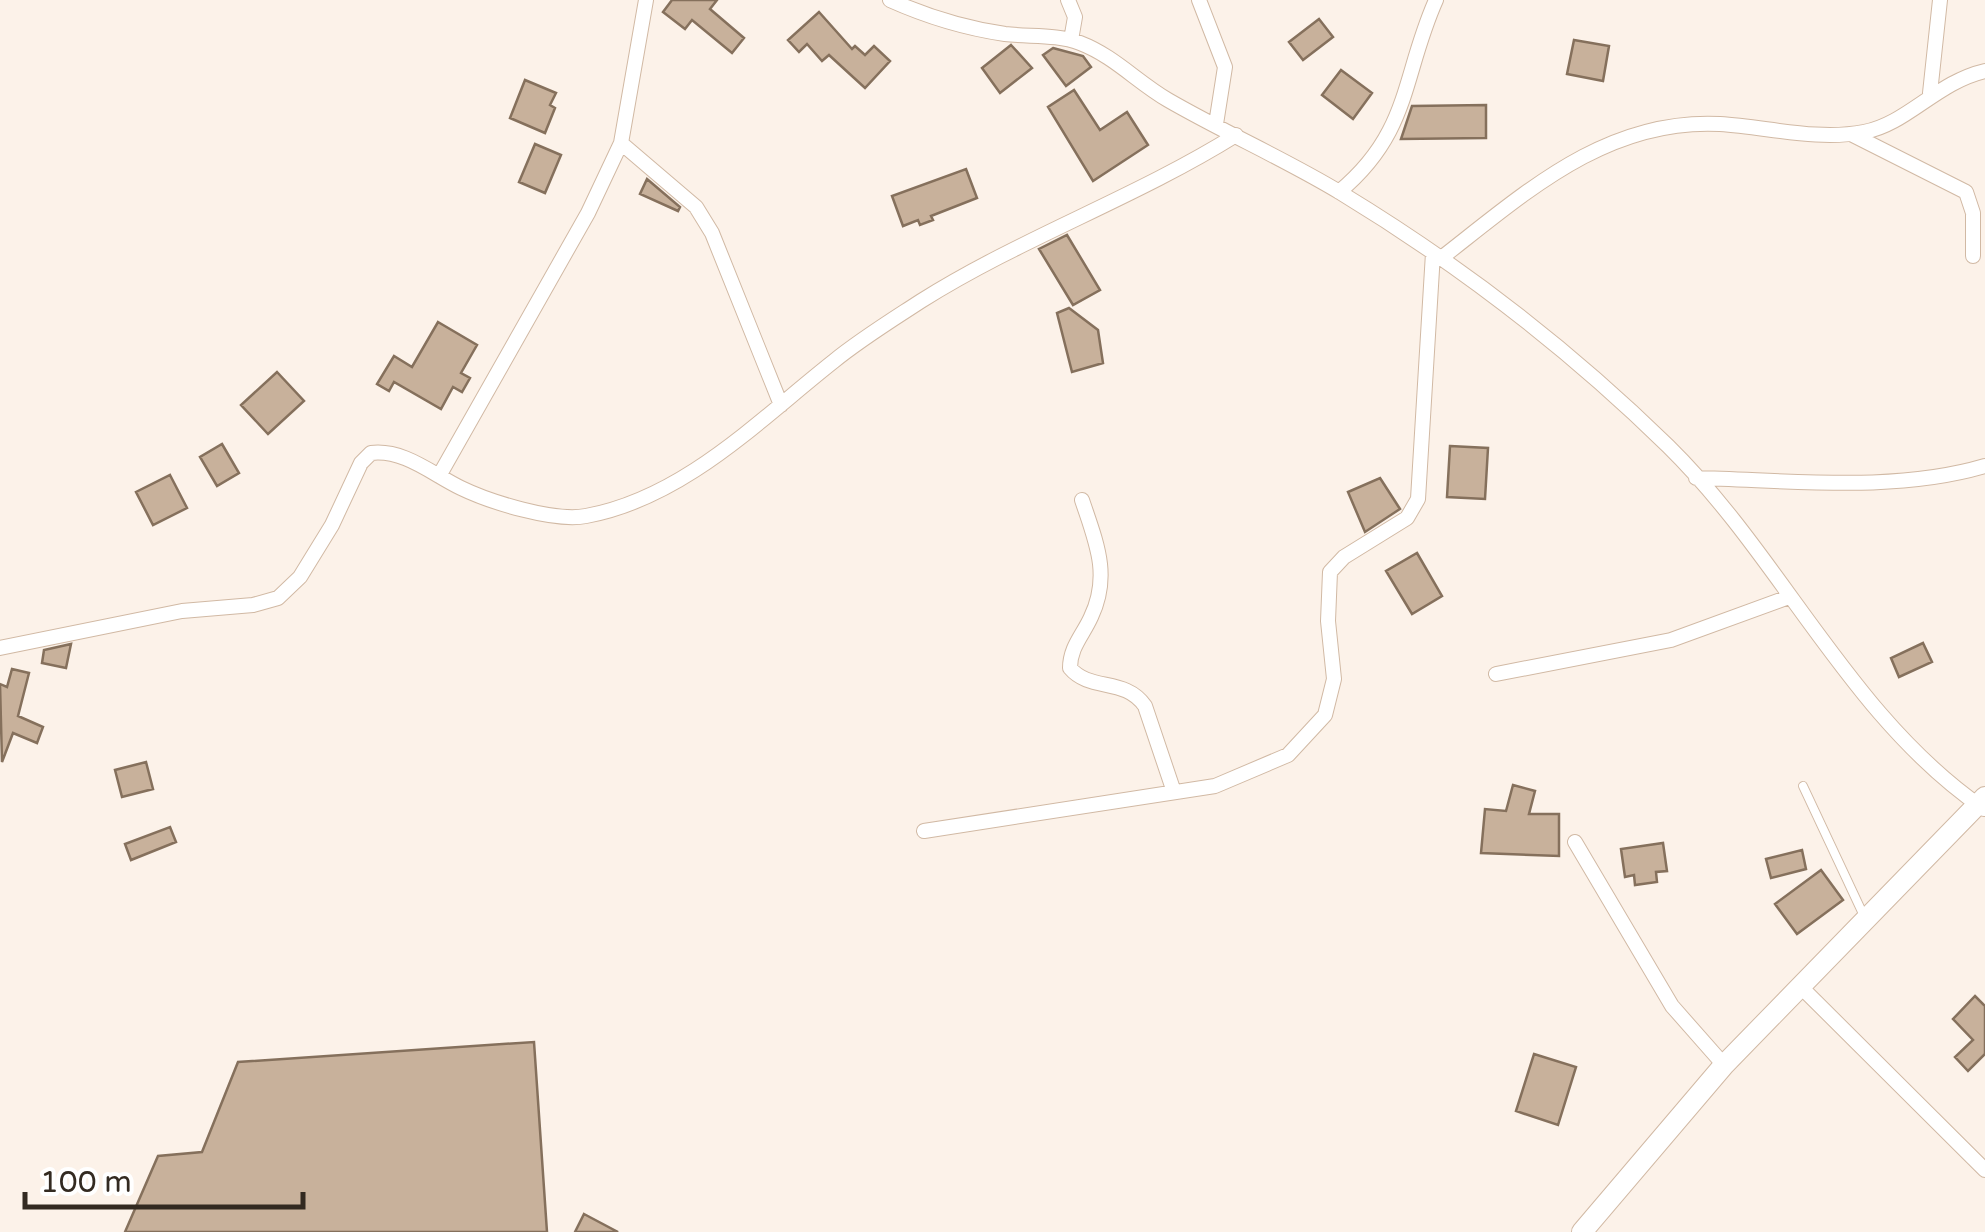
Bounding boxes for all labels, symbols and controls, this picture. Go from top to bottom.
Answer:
scale bar [25,1147,302,1209]
text: 100 m [40,1164,132,1201]

